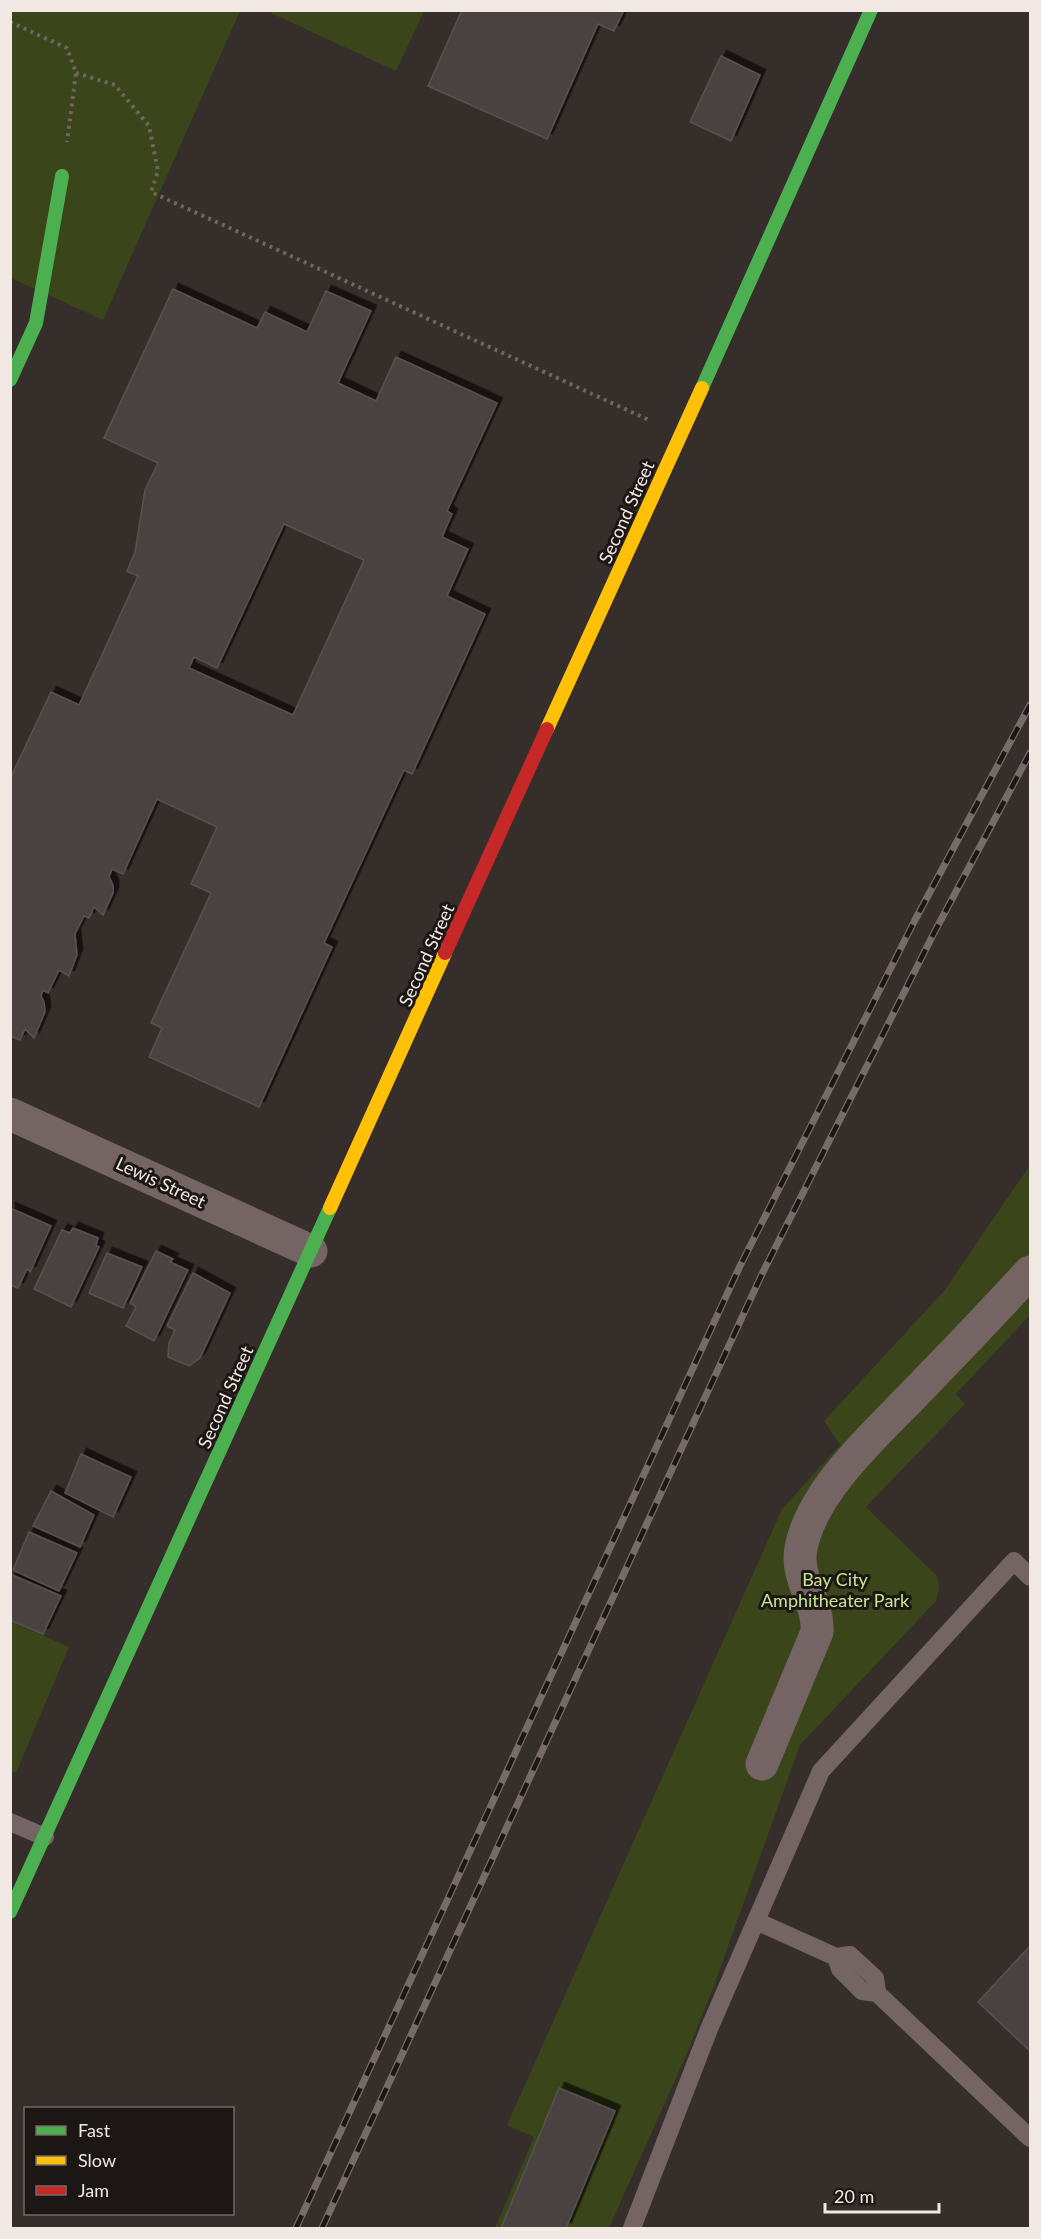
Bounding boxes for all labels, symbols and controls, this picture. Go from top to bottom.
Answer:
street label: Second Street [594,457,659,567]
street label: Second Street [394,900,459,1010]
street label: Lewis Street [113,1152,210,1213]
street label: Second Street [193,1342,258,1452]
park label: Bay City Amphitheater Park [761,1568,910,1611]
legend [24,2107,234,2215]
text: Fast [78,2119,111,2141]
text: Slow [78,2149,116,2171]
scale bar [825,2176,939,2214]
text: Jam [78,2179,109,2201]
text: 20 m [834,2185,874,2207]

